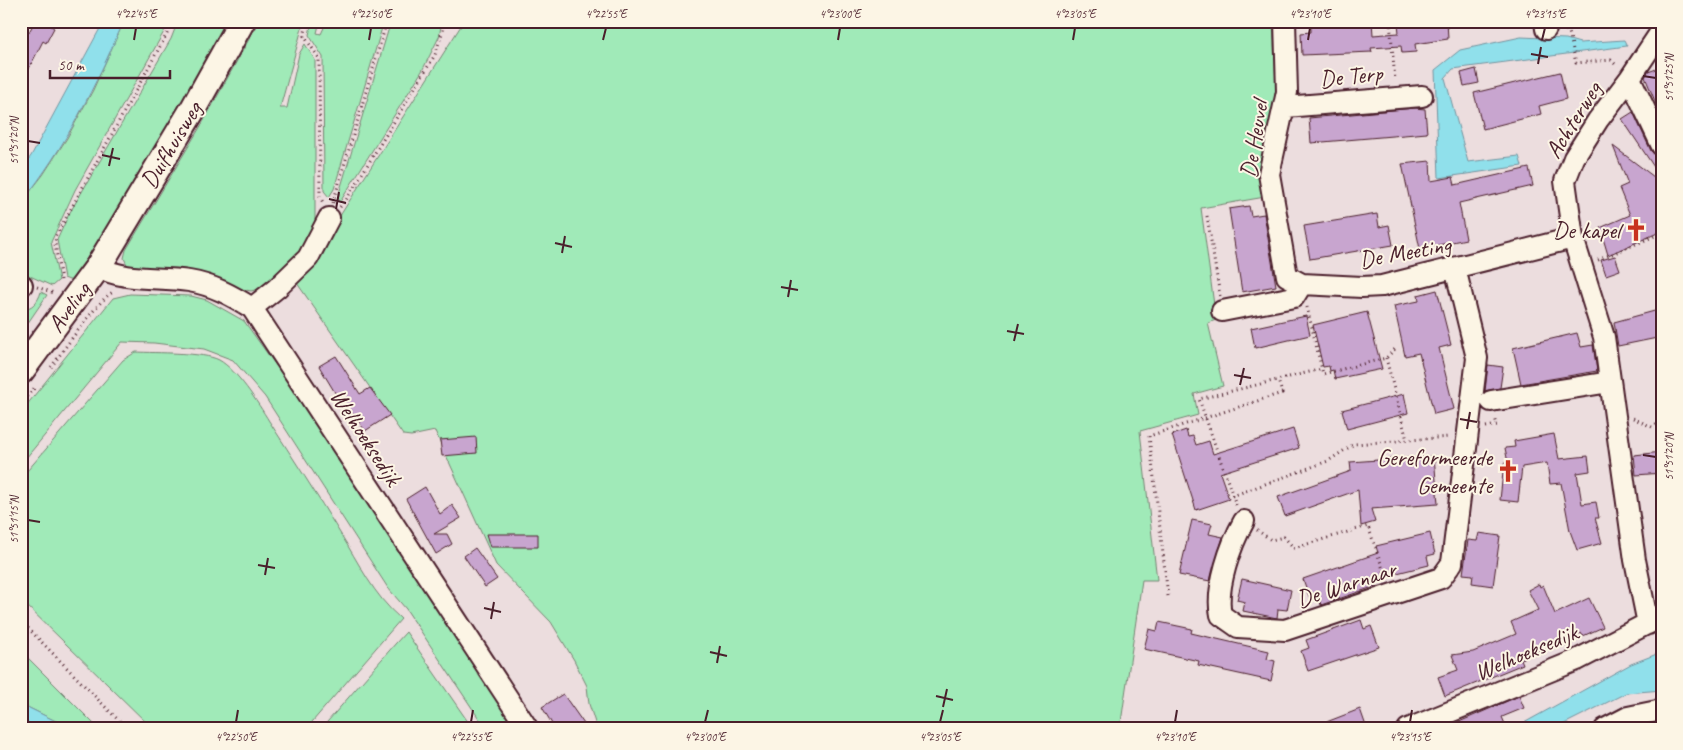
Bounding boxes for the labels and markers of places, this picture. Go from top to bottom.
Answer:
place label: De kapel [1553,215,1624,245]
church icon: De kapel [1623,217,1649,243]
place label: Gereformeerde Gemeente [1377,442,1494,500]
church icon: Gereformeerde Gemeente [1495,458,1521,484]

